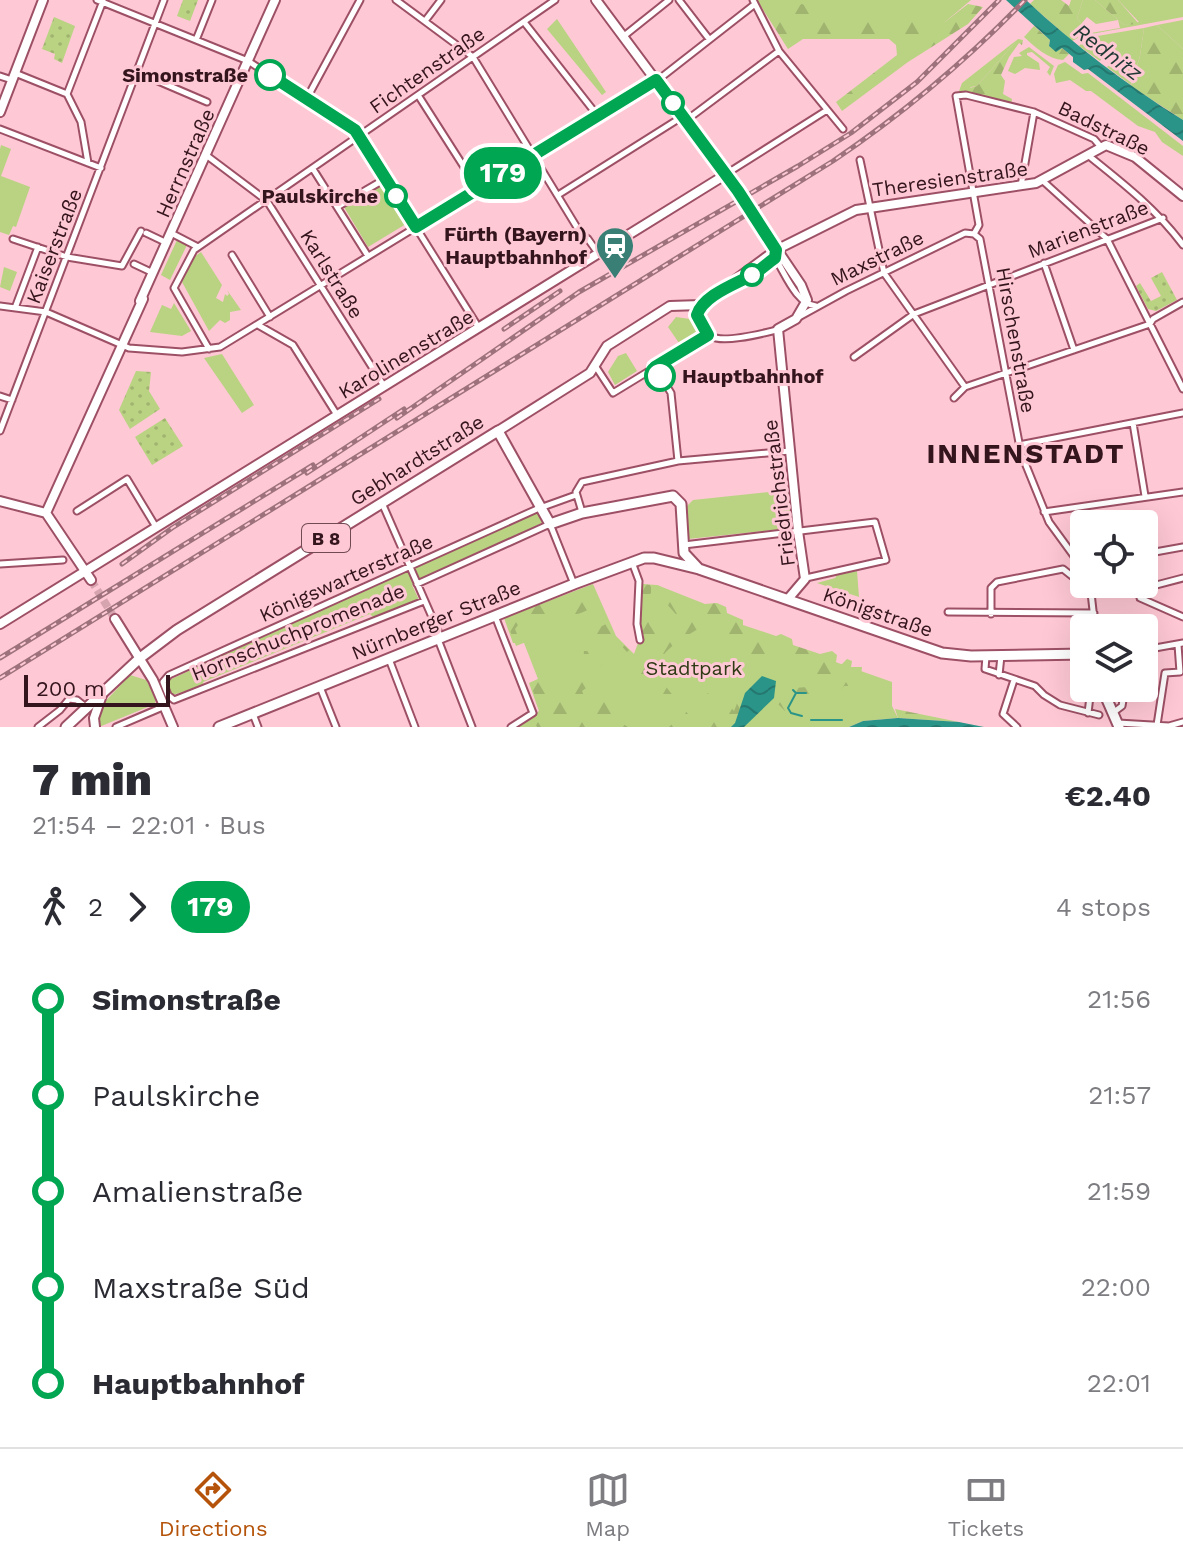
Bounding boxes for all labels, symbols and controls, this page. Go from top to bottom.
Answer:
water label: Rednitz [1069,18,1148,86]
street label: Fichtenstraße [365,21,489,119]
marker: Simonstraße [255,60,285,90]
place label: Simonstraße [122,63,248,87]
unlabelled marker [662,92,684,114]
street label: Badstraße [1054,96,1154,160]
street label: Herrnstraße [150,105,220,221]
line badge: 179 [457,147,549,199]
text: 179 [480,156,526,189]
street label: Theresienstraße [871,156,1029,202]
place label: Paulskirche [261,184,378,208]
street label: Kaiserstraße [21,185,87,307]
marker: Paulskirche [385,185,407,207]
street label: Marienstraße [1024,195,1152,263]
place label: Fürth (Bayern) Hauptbahnhof [444,222,588,269]
street label: Karlstraße [295,225,369,323]
station icon: Fürth (Bayern) Hauptbahnhof [594,225,636,280]
street label: Maxstraße [826,225,928,291]
unlabelled marker [741,264,763,286]
street label: Hirschenstraße [991,265,1041,415]
street label: Karolinenstraße [334,304,478,404]
marker: Hauptbahnhof [645,361,675,391]
place label: Hauptbahnhof [682,364,824,388]
street label: Gebhardtstraße [346,409,488,511]
street label: Friedrichstraße [758,418,800,568]
district label: INNENSTADT [926,437,1126,470]
map controls [1070,510,1158,702]
button: locate [1070,510,1158,598]
road number: B 8 [302,524,350,552]
street label: Königswarterstraße [255,529,437,627]
street label: Nürnberger Straße [348,575,524,665]
street label: Hornschuchpromenade [188,578,408,686]
street label: Königstraße [820,582,936,642]
button: layers [1070,614,1158,702]
park label: Stadtpark [646,656,742,680]
scale bar [24,671,170,707]
text: 200 m [36,676,105,701]
text: 7 min [32,754,152,806]
text: €2.40 [1065,778,1151,813]
text: 21:54 – 22:01 · Bus [32,810,266,840]
icon: walk [32,885,76,929]
icon: forward [115,885,159,929]
text: 179 [187,890,234,923]
text: 2 [88,892,103,922]
text: 4 stops [1056,892,1151,922]
text: Simonstraße [92,982,281,1017]
text: 21:56 [1087,984,1151,1014]
text: Paulskirche [92,1078,260,1113]
text: 21:57 [1088,1080,1151,1110]
text: Amalienstraße [92,1174,303,1209]
text: 21:59 [1087,1176,1151,1206]
text: Maxstraße Süd [92,1270,310,1305]
text: 22:00 [1081,1272,1151,1302]
text: Hauptbahnhof [92,1366,304,1401]
text: 22:01 [1087,1368,1151,1398]
tab: Directions [159,1468,268,1541]
tab: Map [585,1468,630,1541]
tab: Tickets [948,1468,1024,1541]

